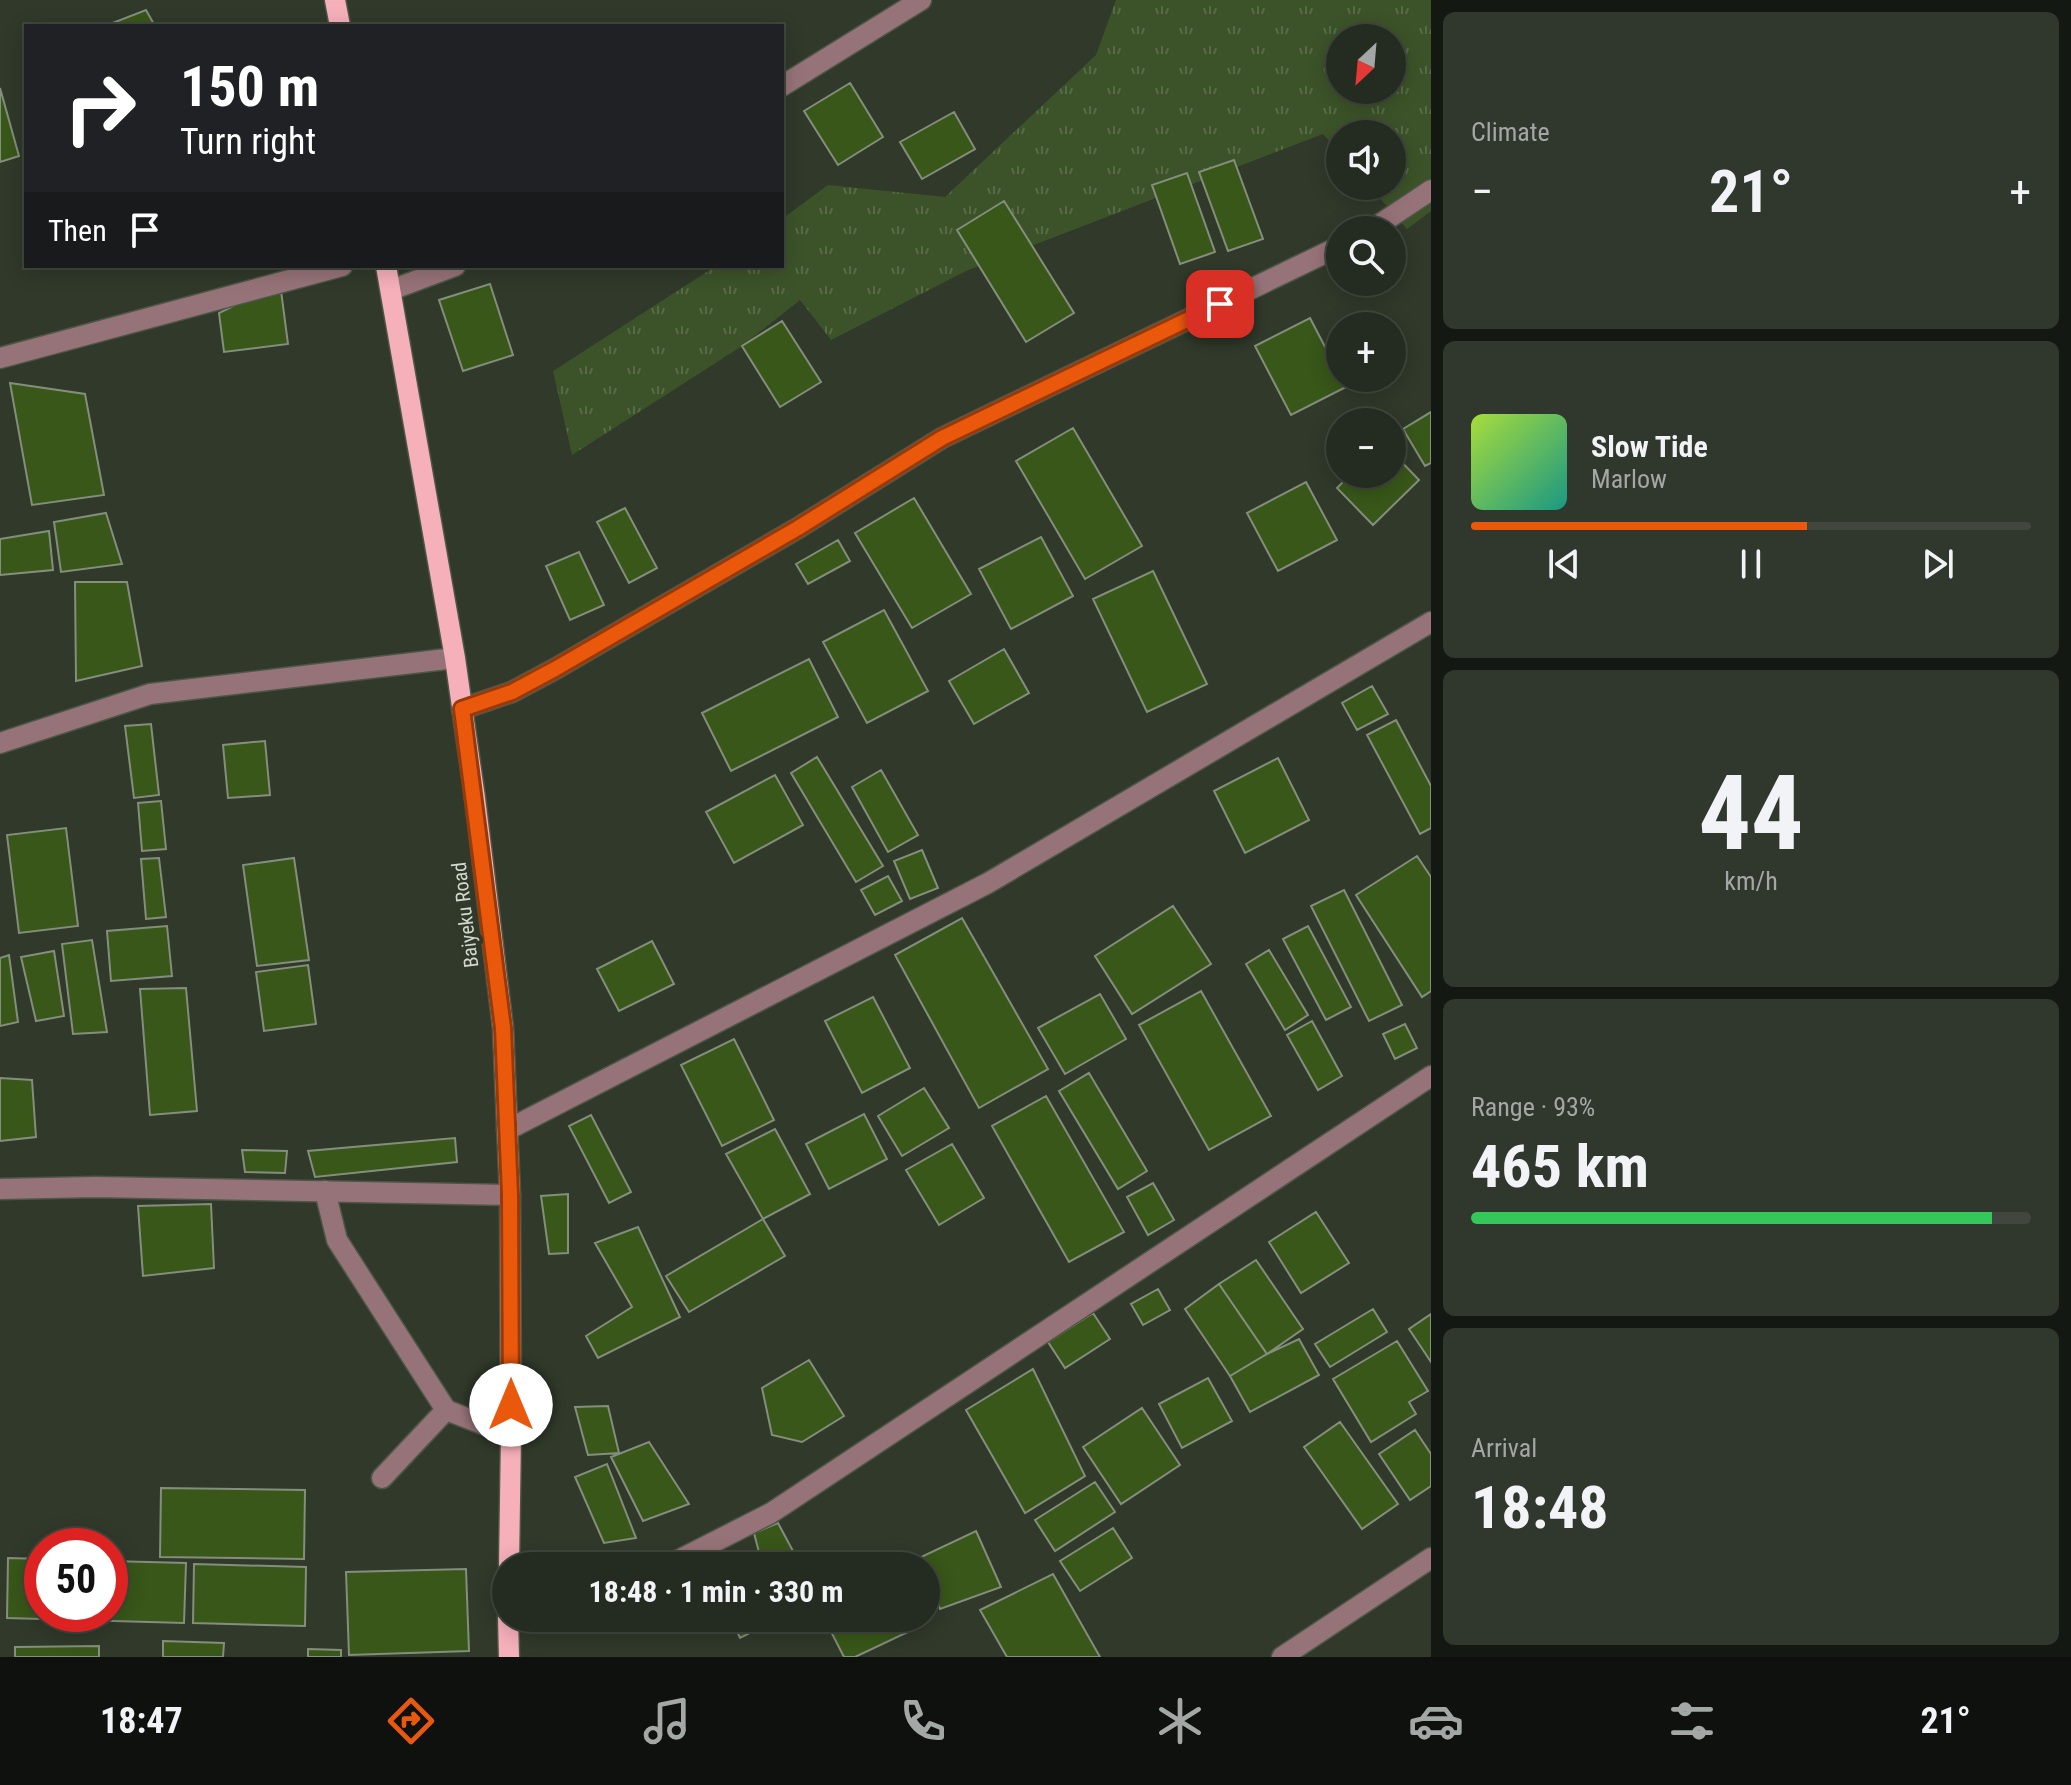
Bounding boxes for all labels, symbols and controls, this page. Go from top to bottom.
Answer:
north arrow [1326,24,1406,104]
map controls [1326,24,1406,488]
text: 150 m [180,54,319,120]
icon: right [48,56,152,160]
text: Climate [1471,117,1550,147]
button: sound [1326,120,1406,200]
text: Turn right [180,121,316,163]
text: 21° [1709,156,1793,227]
text: − [1471,166,1493,218]
text: + [2009,166,2031,218]
icon: arrive [123,208,167,252]
text: Then [48,213,107,248]
button: search [1326,216,1406,296]
pin [1186,270,1254,338]
icon: arrive [1198,282,1242,326]
button: + [1326,312,1406,392]
button: − [1326,408,1406,488]
text: Slow Tide [1591,429,1708,464]
text: Marlow [1591,464,1667,494]
icon: previous [1542,542,1586,586]
icon: pause [1729,542,1773,586]
icon: next [1916,542,1960,586]
text: 44 [1698,753,1804,874]
street label: Baiyeku Road [447,861,483,969]
text: km/h [1724,866,1778,896]
text: Range · 93% [1471,1092,1595,1122]
text: 465 km [1471,1131,1649,1202]
position arrow [469,1363,553,1447]
text: Arrival [1471,1433,1537,1463]
text: 18:48 [1471,1472,1609,1543]
speed limit sign: 50 [24,1528,128,1632]
text: 18:48 · 1 min · 330 m [589,1574,843,1609]
icon: directions [383,1693,439,1749]
icon: music [639,1693,695,1749]
icon: phone [895,1693,951,1749]
icon: climate [1152,1693,1208,1749]
icon: car [1408,1693,1464,1749]
icon: filters [1664,1693,1720,1749]
text: 18:47 [100,1700,183,1742]
text: 21° [1920,1700,1971,1742]

